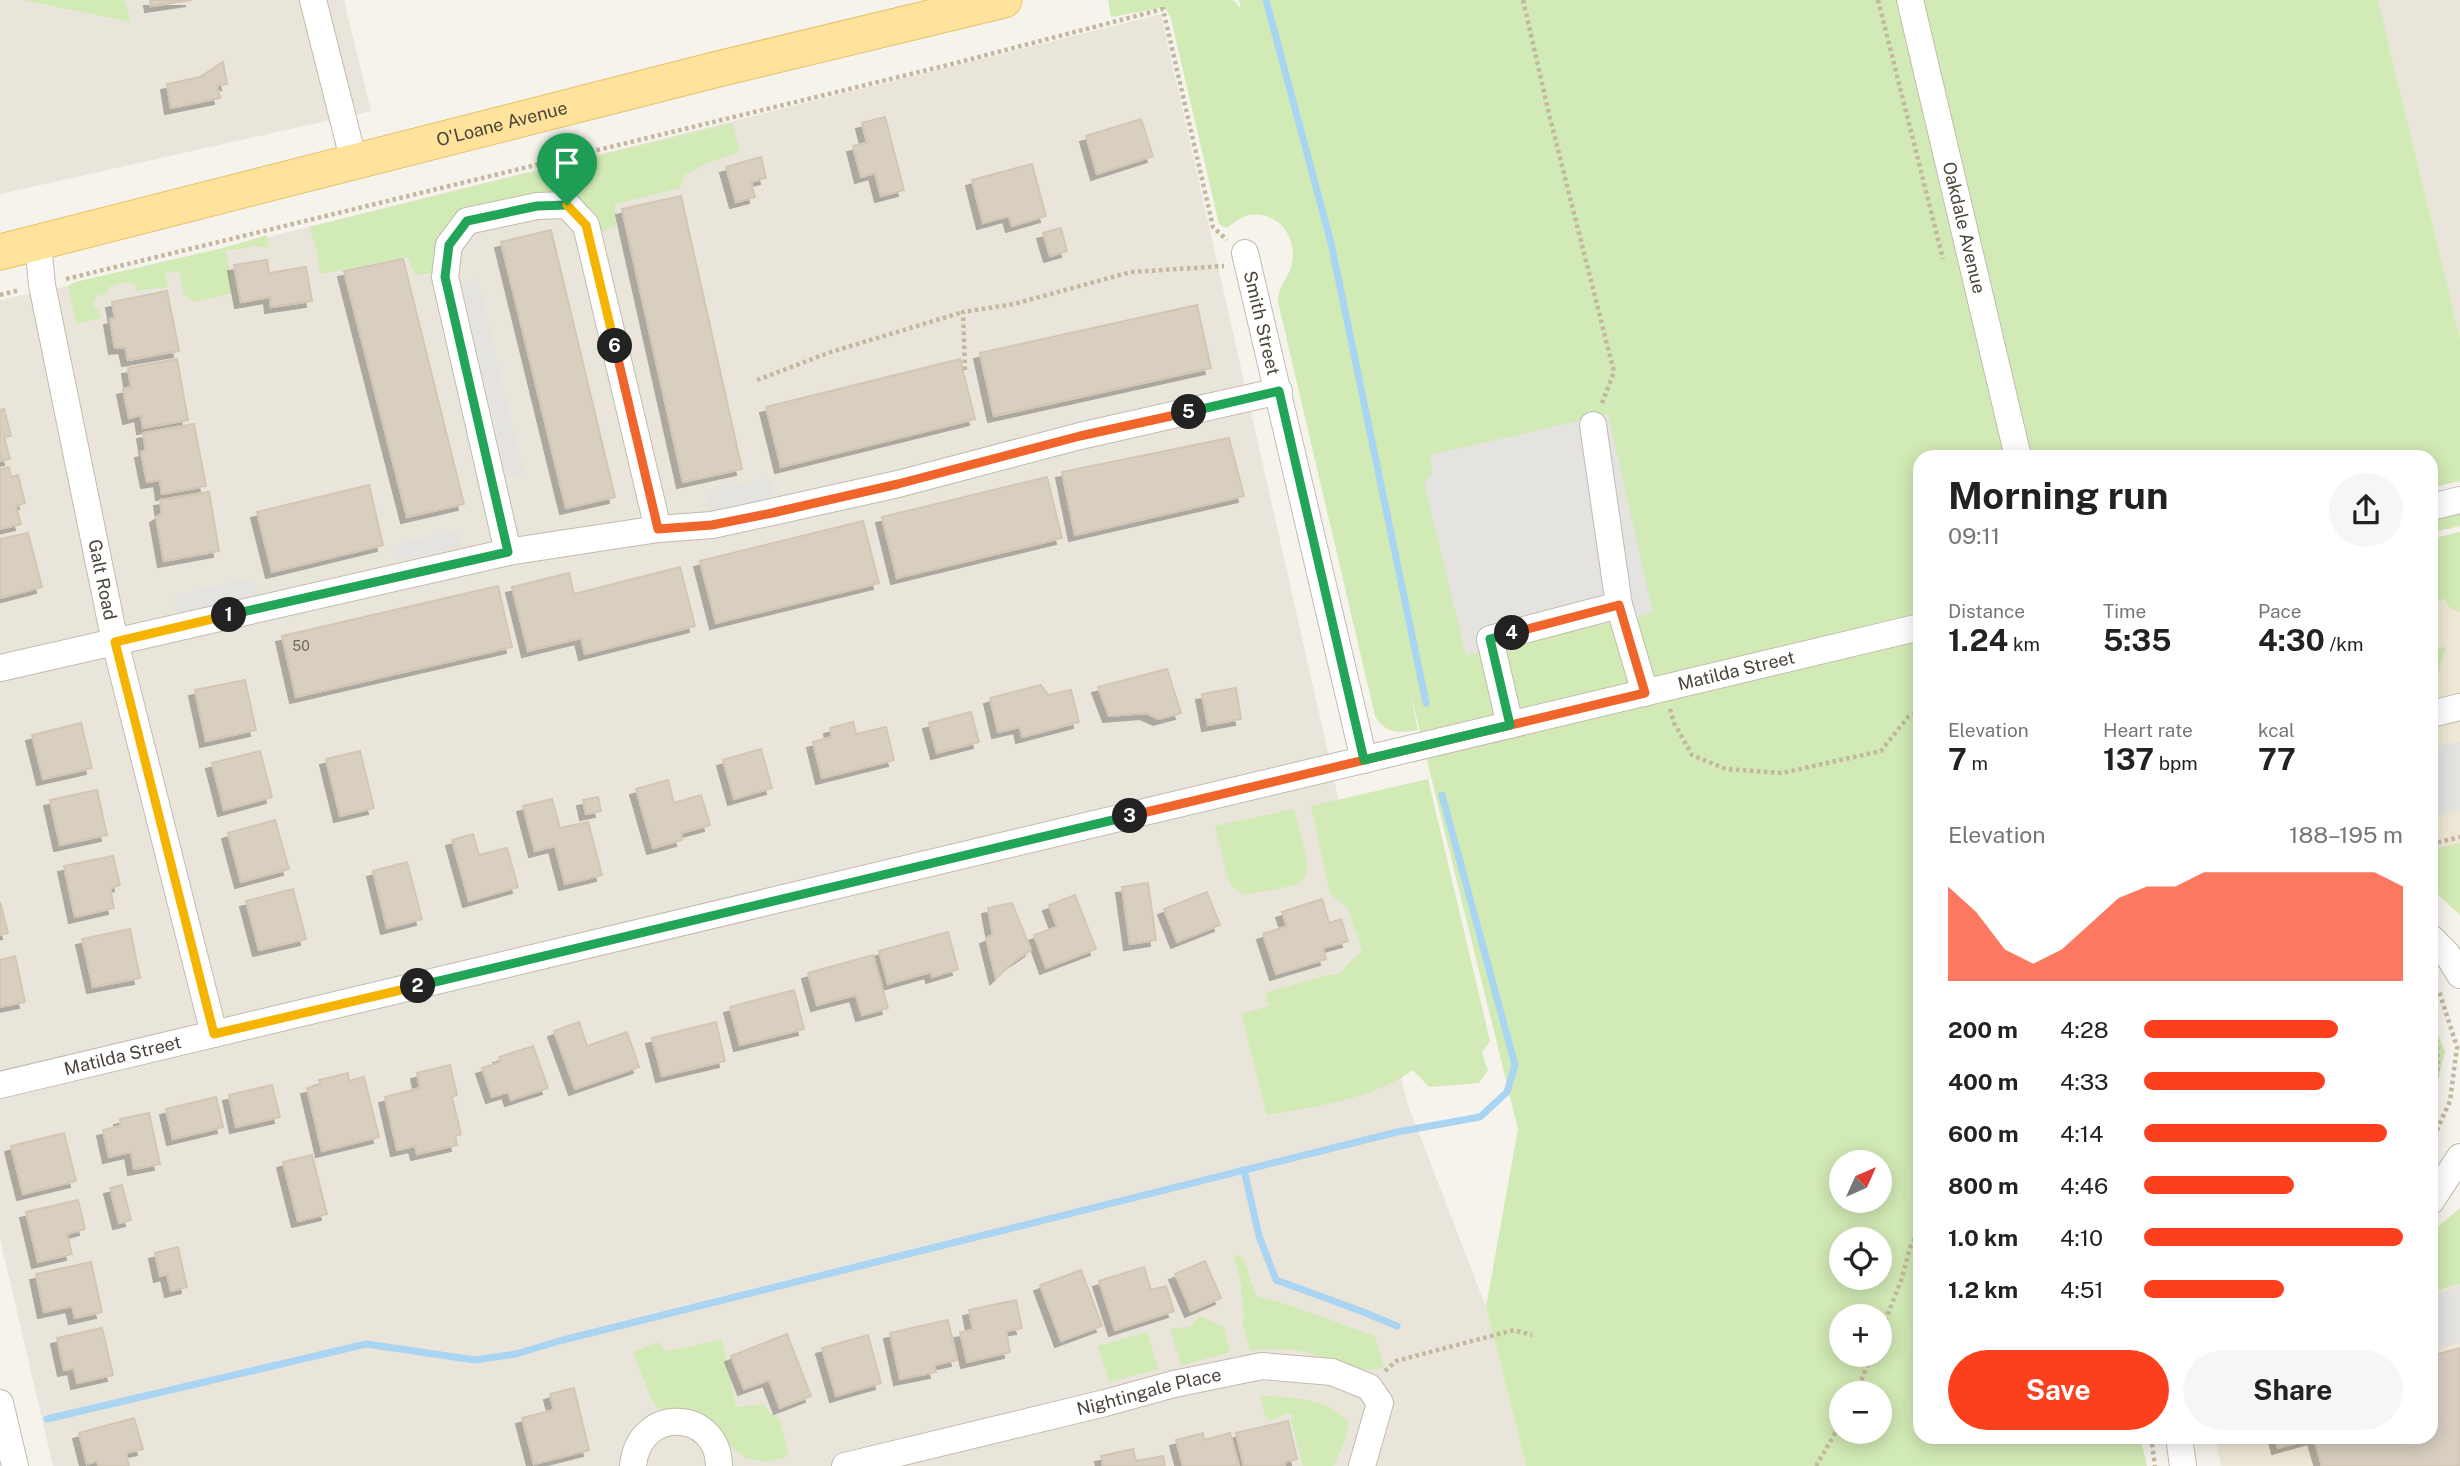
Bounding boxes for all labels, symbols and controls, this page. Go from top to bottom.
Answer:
street label: O'Loane Avenue [434,97,570,150]
pin [537,133,597,205]
icon: arrive [548,144,586,182]
street label: Oakdale Avenue [1939,160,1990,296]
street label: Smith Street [1240,269,1284,377]
pin: 6 [598,328,632,364]
text: 6 [608,334,621,356]
pin: 5 [1172,394,1206,430]
text: 5 [1182,400,1195,422]
text: Morning run [1948,473,2169,518]
button: share [2329,473,2403,547]
text: 09:11 [1948,522,2000,549]
street label: Galt Road [84,537,121,622]
pin: 1 [212,598,246,632]
text: Distance [1948,600,2025,622]
text: Time [2103,600,2146,622]
text: Pace [2258,600,2301,622]
text: 1 [224,603,233,625]
pin: 4 [1494,616,1530,650]
text: 4 [1505,621,1518,643]
text: 1.24 [1948,622,2008,658]
text: 5:35 [2103,622,2172,658]
text: 4:30 [2258,622,2325,658]
text: km [2008,633,2040,655]
text: /km [2325,633,2363,655]
house number: 50 [292,638,310,654]
street label: Matilda Street [1675,646,1797,694]
text: Elevation [1948,719,2029,741]
text: Heart rate [2103,719,2193,741]
text: kcal [2258,719,2295,741]
text: 7 [1948,741,1967,777]
text: 137 [2103,741,2154,777]
text: 77 [2258,741,2296,777]
text: m [1967,752,1988,774]
text: bpm [2154,752,2198,774]
pin: 3 [1112,798,1148,834]
text: 3 [1123,804,1136,826]
text: Elevation [1948,821,2046,848]
text: 188–195 m [2289,821,2403,848]
pin: 2 [400,968,436,1004]
text: 2 [411,974,424,996]
text: 200 m [1948,1016,2018,1043]
text: 4:28 [2060,1016,2109,1043]
street label: Matilda Street [62,1031,183,1079]
text: 400 m [1948,1068,2018,1095]
text: 4:33 [2060,1068,2108,1095]
text: 600 m [1948,1120,2018,1147]
text: 4:14 [2060,1120,2103,1147]
north arrow [1829,1150,1892,1213]
map controls [1829,1150,1892,1444]
text: 800 m [1948,1172,2019,1199]
text: 4:46 [2060,1172,2108,1199]
text: 1.0 km [1948,1224,2018,1251]
text: 4:10 [2060,1224,2103,1251]
button: locate [1829,1227,1892,1290]
text: 1.2 km [1948,1276,2018,1303]
text: 4:51 [2060,1276,2104,1303]
button: + [1829,1304,1892,1367]
button: Save [1948,1350,2169,1430]
button: Share [2183,1350,2403,1430]
street label: Nightingale Place [1075,1364,1223,1419]
button: − [1829,1381,1892,1444]

